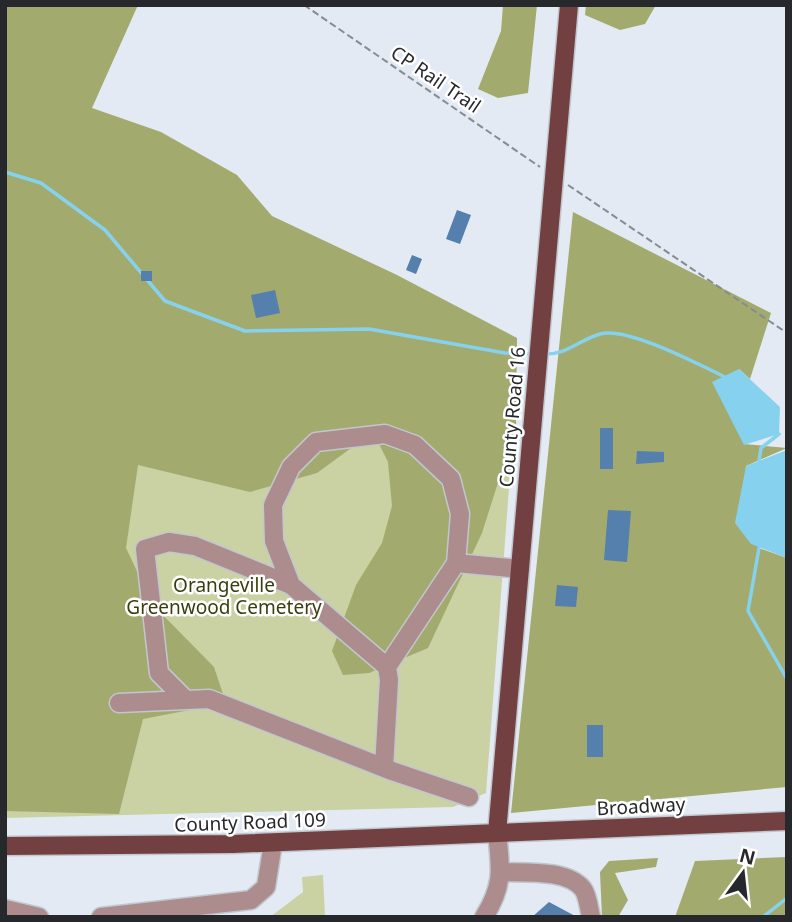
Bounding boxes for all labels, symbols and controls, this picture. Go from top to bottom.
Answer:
street label: CP Rail Trail [386,39,486,119]
street label: County Road 16 [493,346,531,488]
park label: Orangeville Greenwood Cemetery [126,572,322,620]
street label: Broadway [596,791,686,821]
street label: County Road 109 [174,806,326,838]
north arrow [708,838,778,908]
text: N [737,842,758,871]

